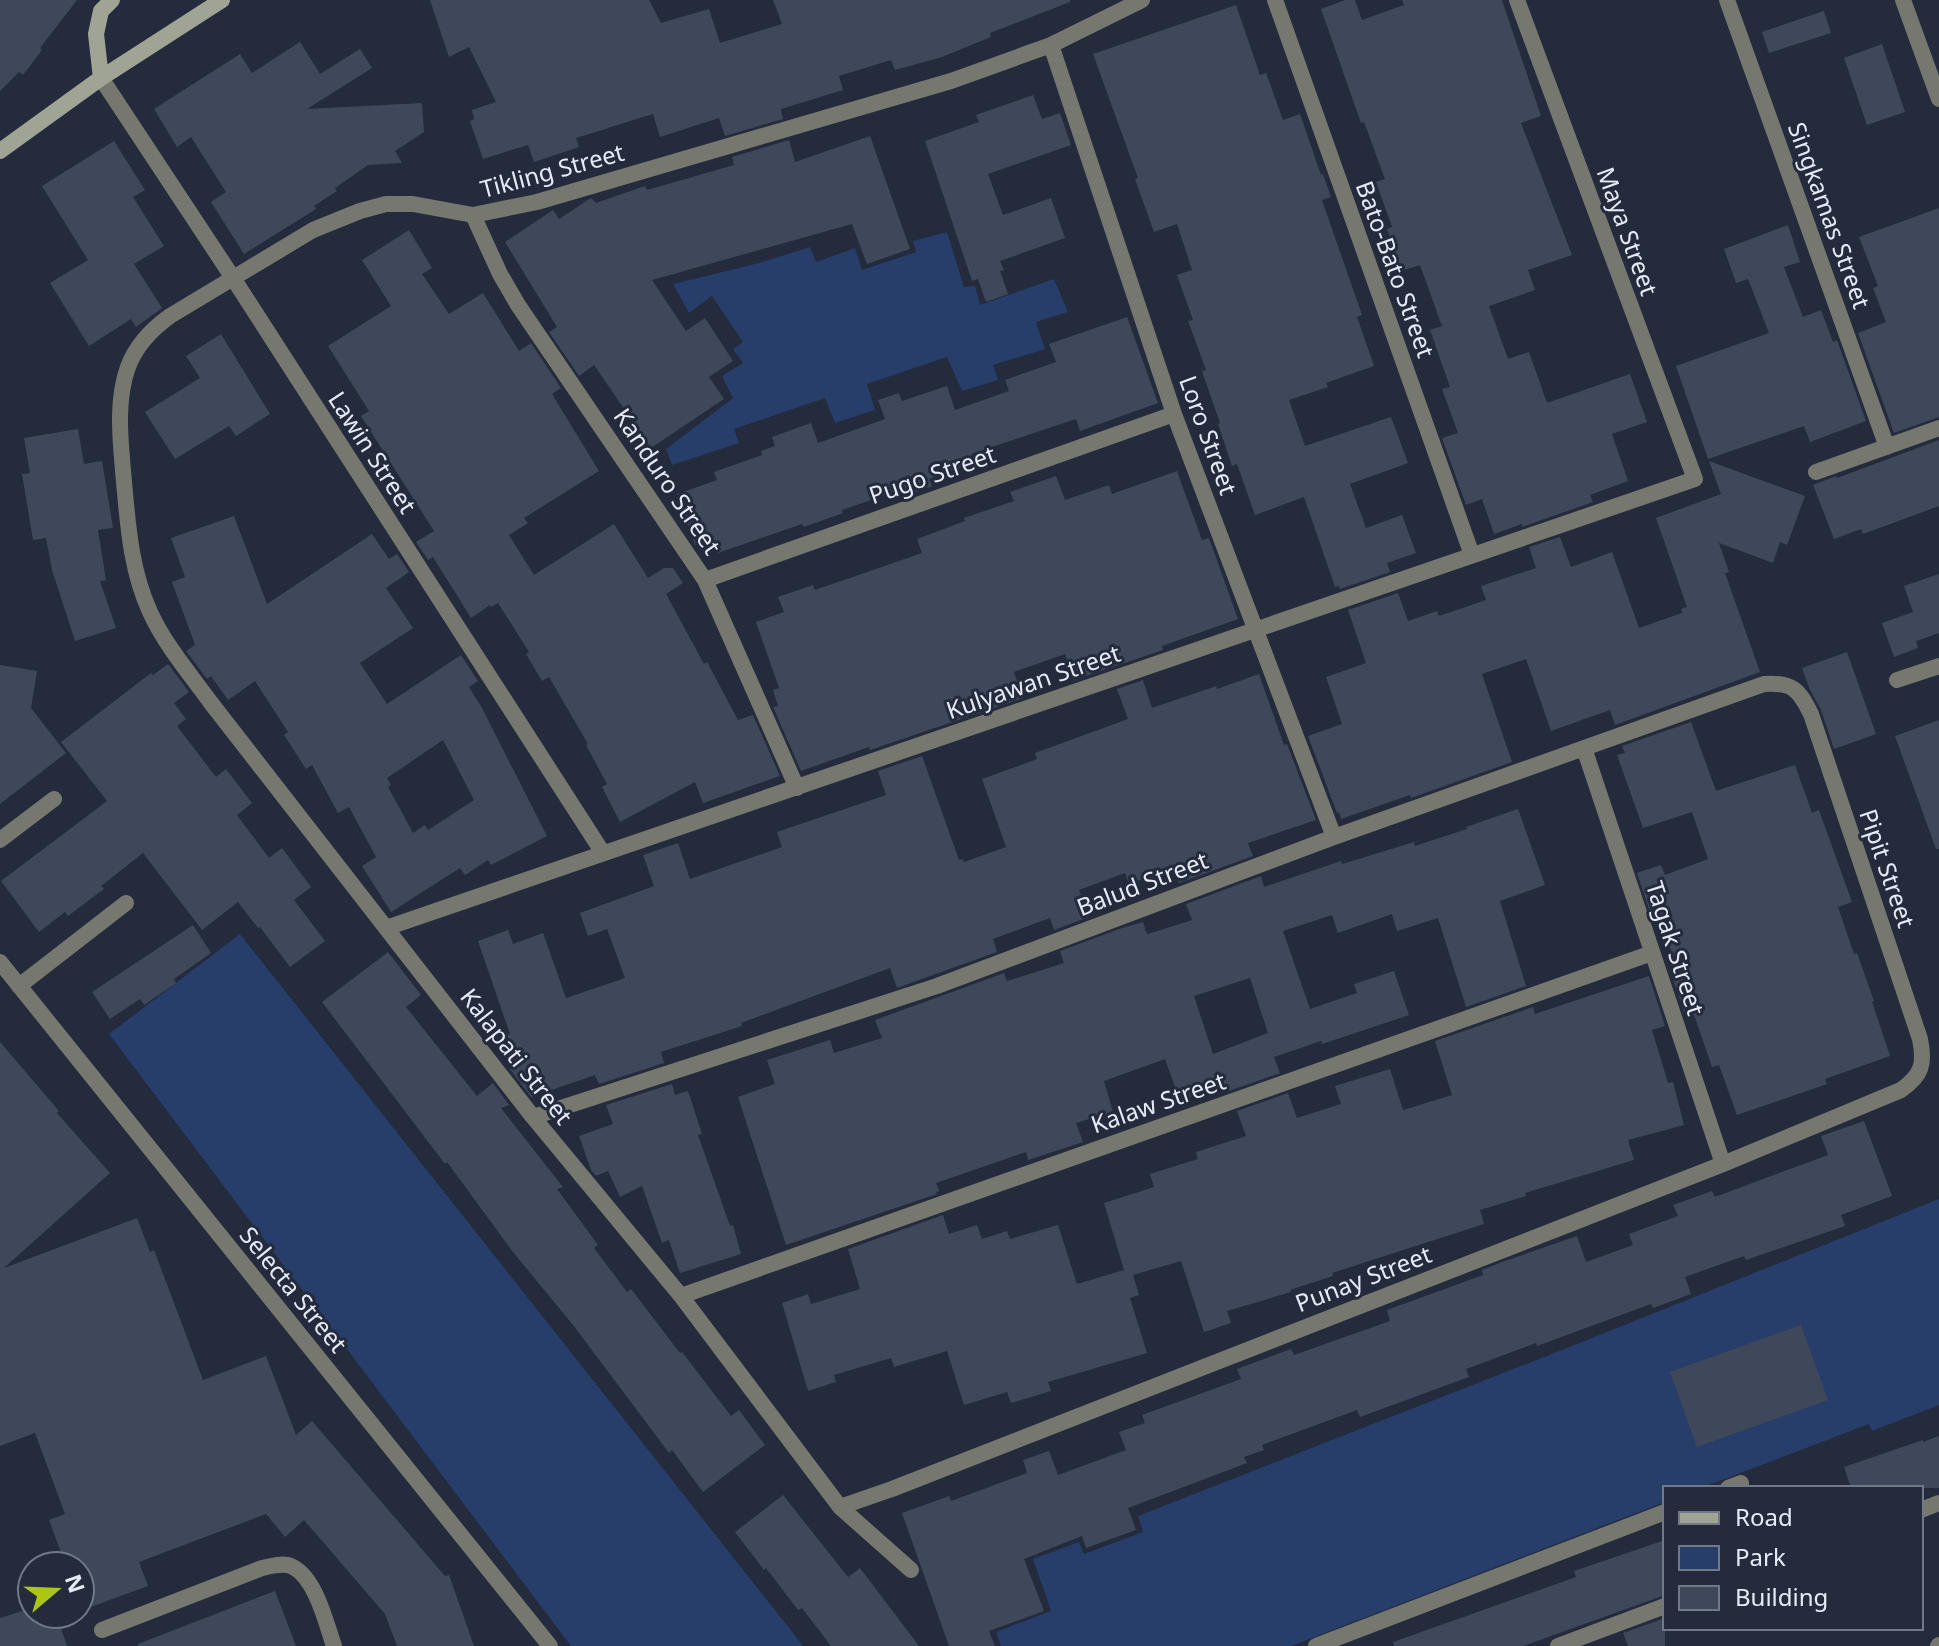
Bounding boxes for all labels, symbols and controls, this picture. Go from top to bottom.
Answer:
street label: Singkamas Street [1781,117,1879,313]
street label: Tikling Street [476,135,628,205]
street label: Maya Street [1590,162,1667,300]
street label: Bato-Bato Street [1349,176,1443,362]
street label: Loro Street [1172,371,1246,499]
street label: Lawin Street [321,385,425,520]
street label: Kanduro Street [607,401,729,561]
street label: Pugo Street [864,437,1000,511]
street label: Kulyawan Street [942,636,1125,726]
street label: Pipit Street [1852,804,1924,932]
street label: Balud Street [1072,843,1213,923]
street label: Tagak Street [1639,877,1713,1020]
street label: Kalapati Street [453,981,581,1131]
street label: Kalaw Street [1086,1063,1230,1140]
street label: Selecta Street [233,1219,355,1359]
street label: Punay Street [1290,1237,1436,1319]
legend [1663,1486,1923,1630]
text: Road [1735,1500,1793,1533]
text: Park [1735,1540,1786,1573]
north arrow [16,1550,96,1630]
text: N [59,1570,93,1597]
text: Building [1735,1580,1828,1613]

